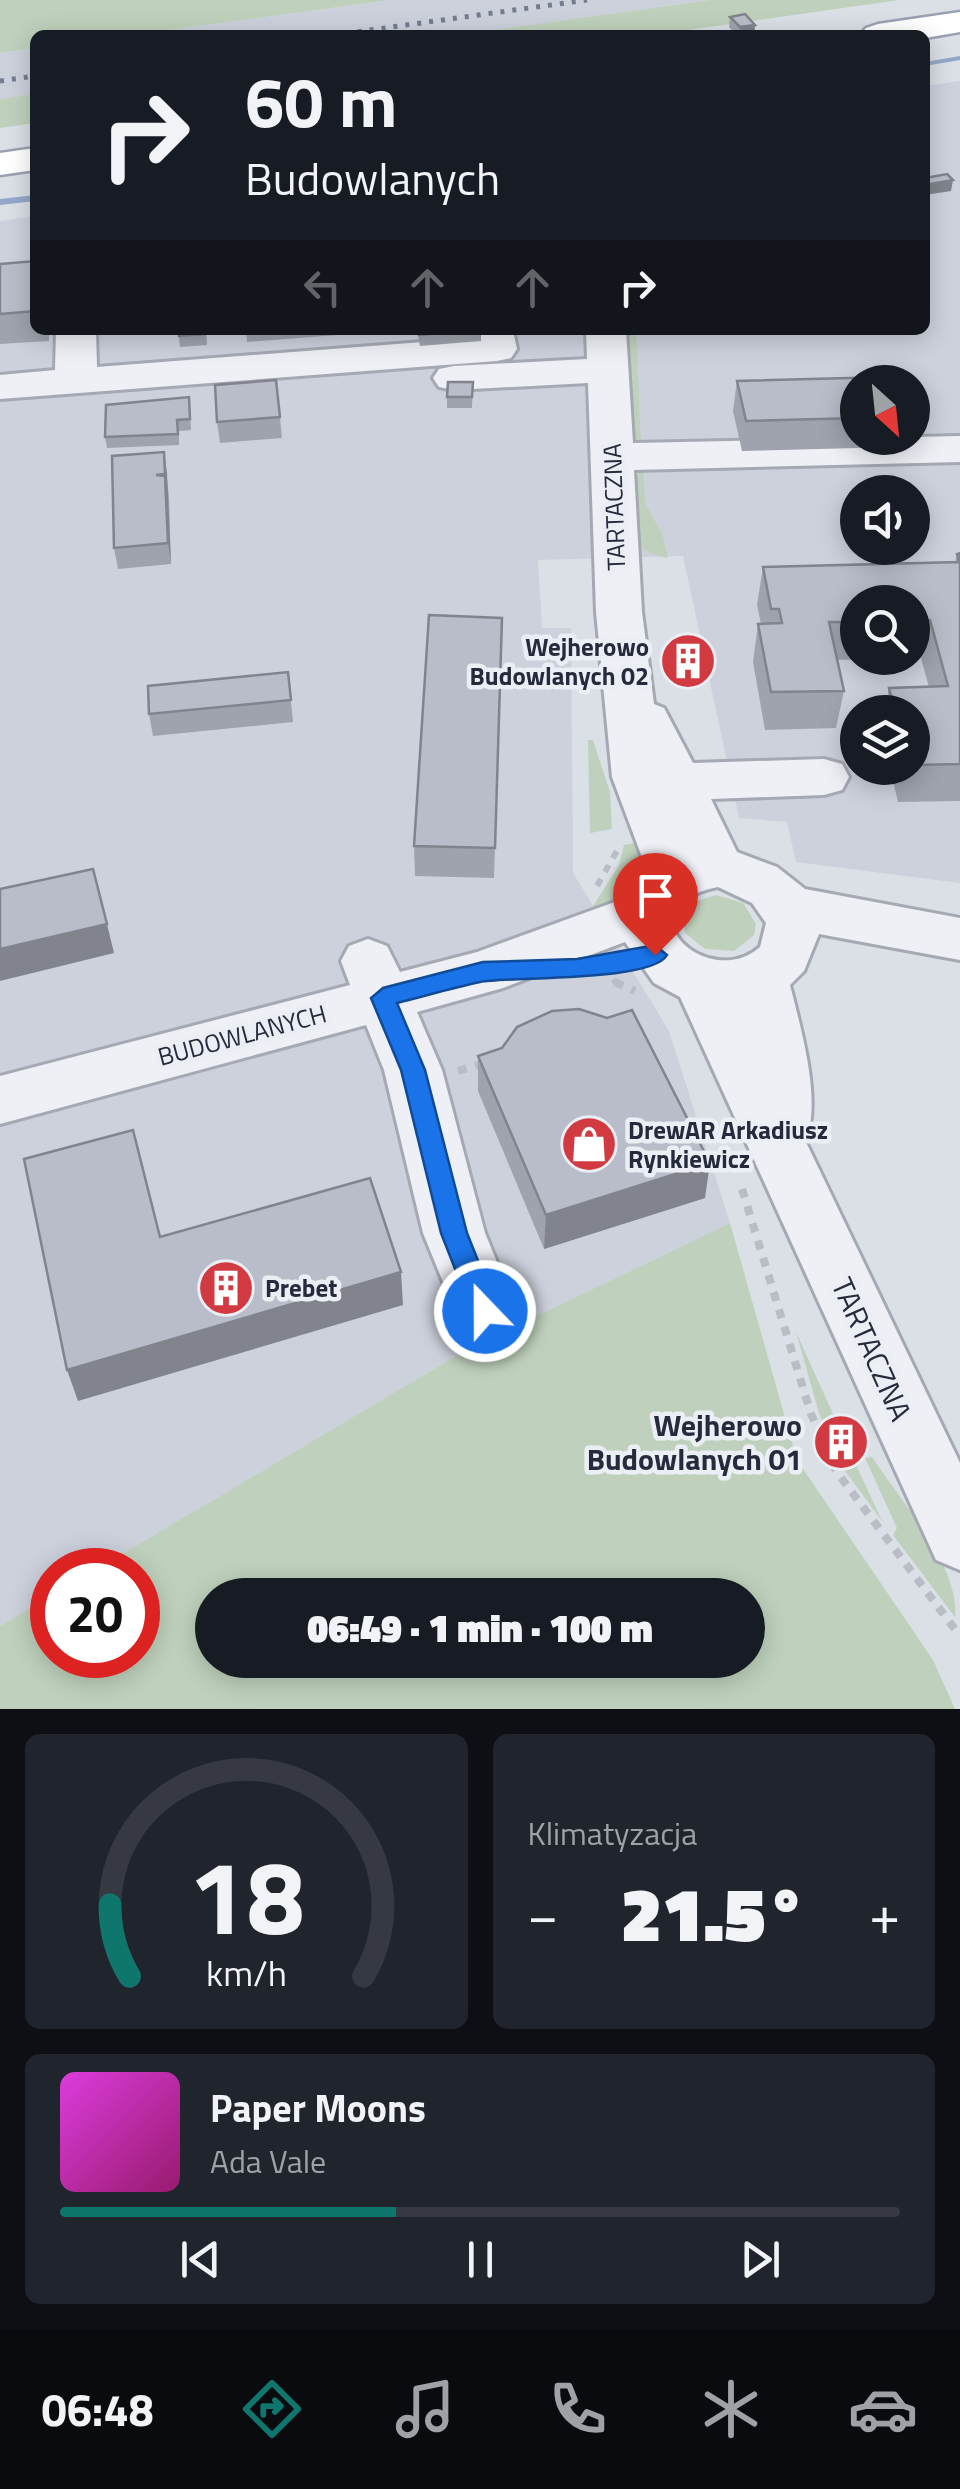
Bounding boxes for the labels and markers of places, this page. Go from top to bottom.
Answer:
place label: Wejherowo Budowlanych 02 [470,628,649,695]
building icon: Wejherowo Budowlanych 02 [658,631,718,691]
pin [613,853,698,956]
place label: DrewAR Arkadiusz Rynkiewicz [628,1111,828,1178]
shop icon: DrewAR Arkadiusz Rynkiewicz [559,1114,619,1174]
building icon: Prebet [196,1258,256,1318]
place label: Prebet [265,1269,337,1307]
place label: Wejherowo Budowlanych 01 [587,1402,802,1482]
building icon: Wejherowo Budowlanych 01 [811,1412,871,1472]

